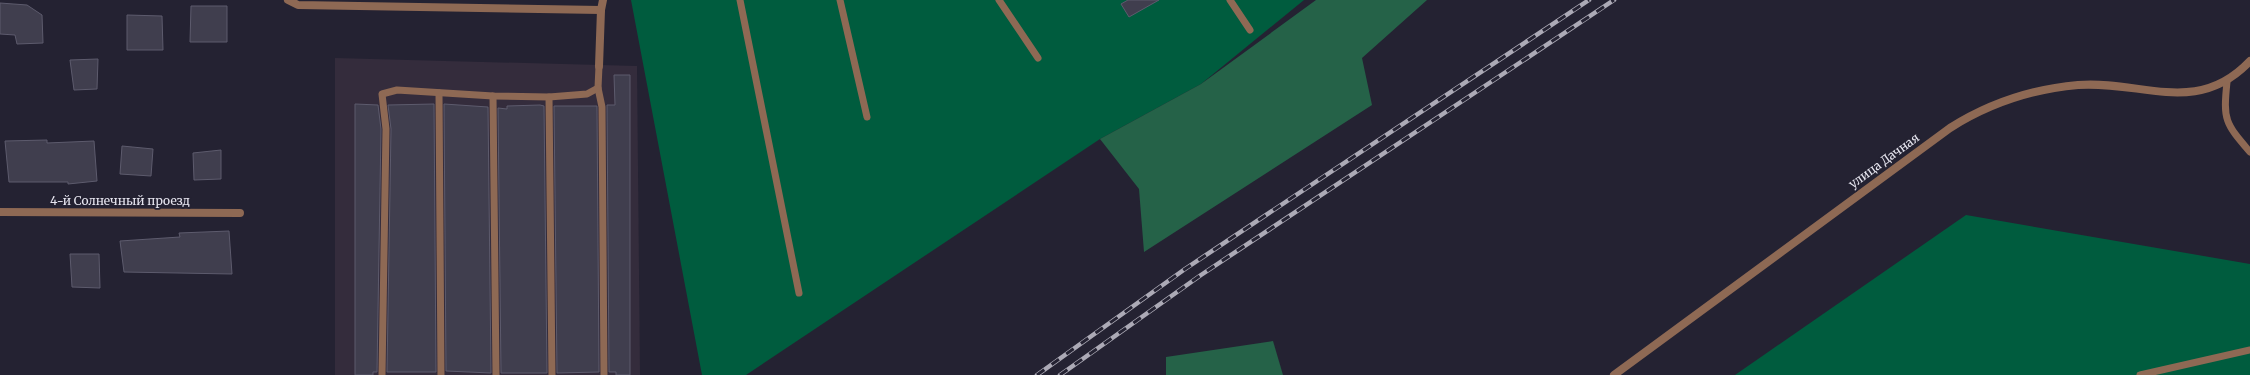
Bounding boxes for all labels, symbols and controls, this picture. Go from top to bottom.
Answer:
street label: улица Дачная [1845,130,1922,191]
street label: 4-й Солнечный проезд [50,193,190,208]

